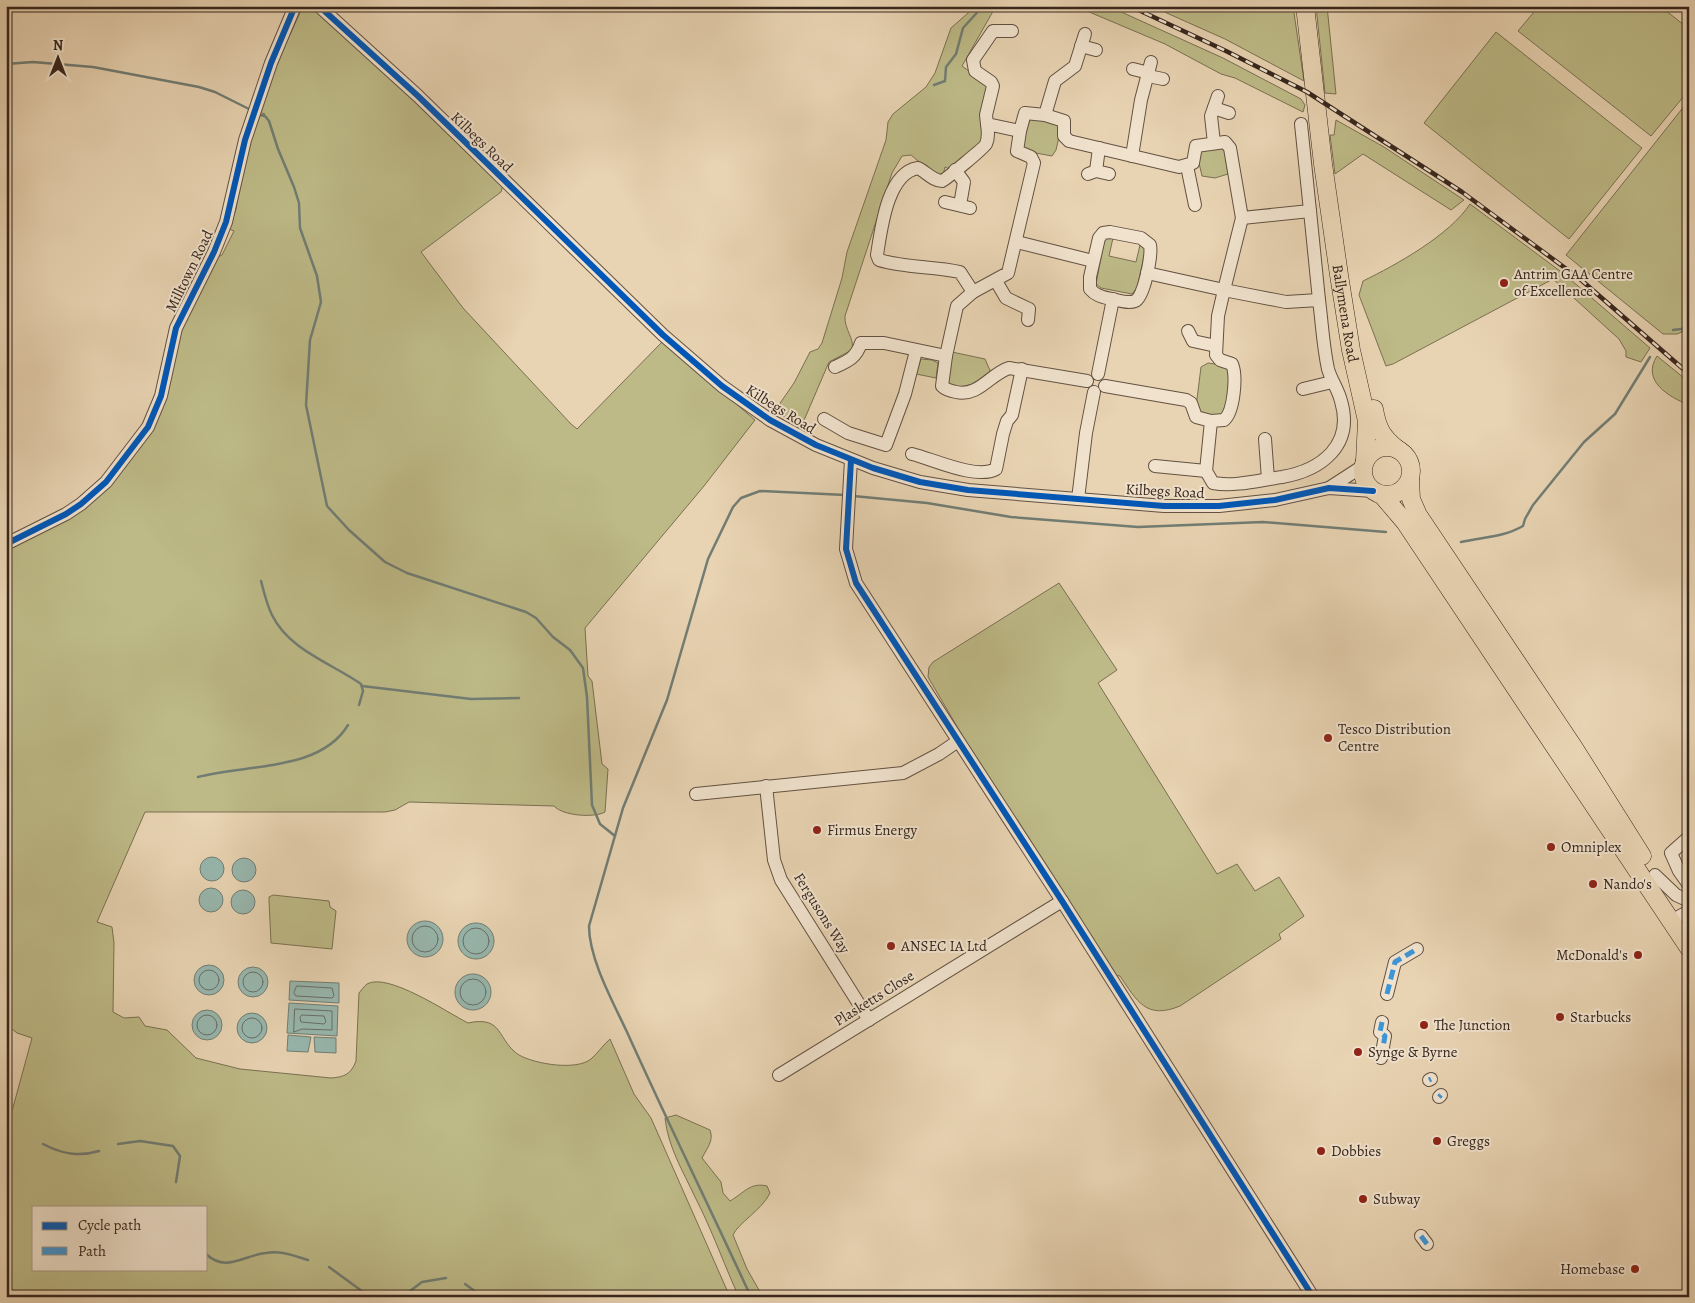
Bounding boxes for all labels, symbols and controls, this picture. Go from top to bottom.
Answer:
north arrow [32,32,82,82]
text: N [53,36,63,55]
street label: Kilbegs Road [447,107,518,177]
street label: Milltown Road [160,226,218,316]
street label: Ballymena Road [1328,263,1364,365]
place label: Antrim GAA Centre of Excellence [1513,264,1633,301]
marker: Antrim GAA Centre of Excellence [1498,277,1510,289]
street label: Kilbegs Road [742,380,821,439]
street label: Kilbegs Road [1125,479,1206,503]
place label: Tesco Distribution Centre [1338,719,1451,756]
marker: Tesco Distribution Centre [1322,732,1334,744]
place label: Firmus Energy [827,820,918,840]
marker: Firmus Energy [811,824,823,836]
place label: Omniplex [1561,837,1621,857]
marker: Omniplex [1545,841,1557,853]
street label: Fergusons Way [789,869,855,958]
place label: Nando's [1603,874,1652,894]
marker: Nando's [1587,878,1599,890]
place label: ANSEC IA Ltd [900,936,988,956]
marker: ANSEC IA Ltd [885,940,897,952]
place label: McDonald's [1556,945,1628,965]
marker: McDonald's [1632,949,1644,961]
street label: Plasketts Close [830,965,918,1031]
place label: Starbucks [1570,1007,1631,1027]
marker: Starbucks [1554,1011,1566,1023]
place label: The Junction [1434,1015,1511,1035]
marker: The Junction [1418,1019,1430,1031]
place label: Synge & Byrne [1368,1042,1458,1062]
marker: Synge & Byrne [1352,1046,1364,1058]
place label: Greggs [1447,1131,1490,1151]
marker: Greggs [1431,1135,1443,1147]
place label: Dobbies [1331,1141,1381,1161]
marker: Dobbies [1315,1145,1327,1157]
place label: Subway [1373,1189,1420,1209]
marker: Subway [1357,1193,1369,1205]
legend [32,1206,208,1270]
text: Cycle path [78,1215,141,1235]
text: Path [78,1241,106,1261]
place label: Homebase [1560,1259,1625,1279]
marker: Homebase [1629,1263,1641,1275]

